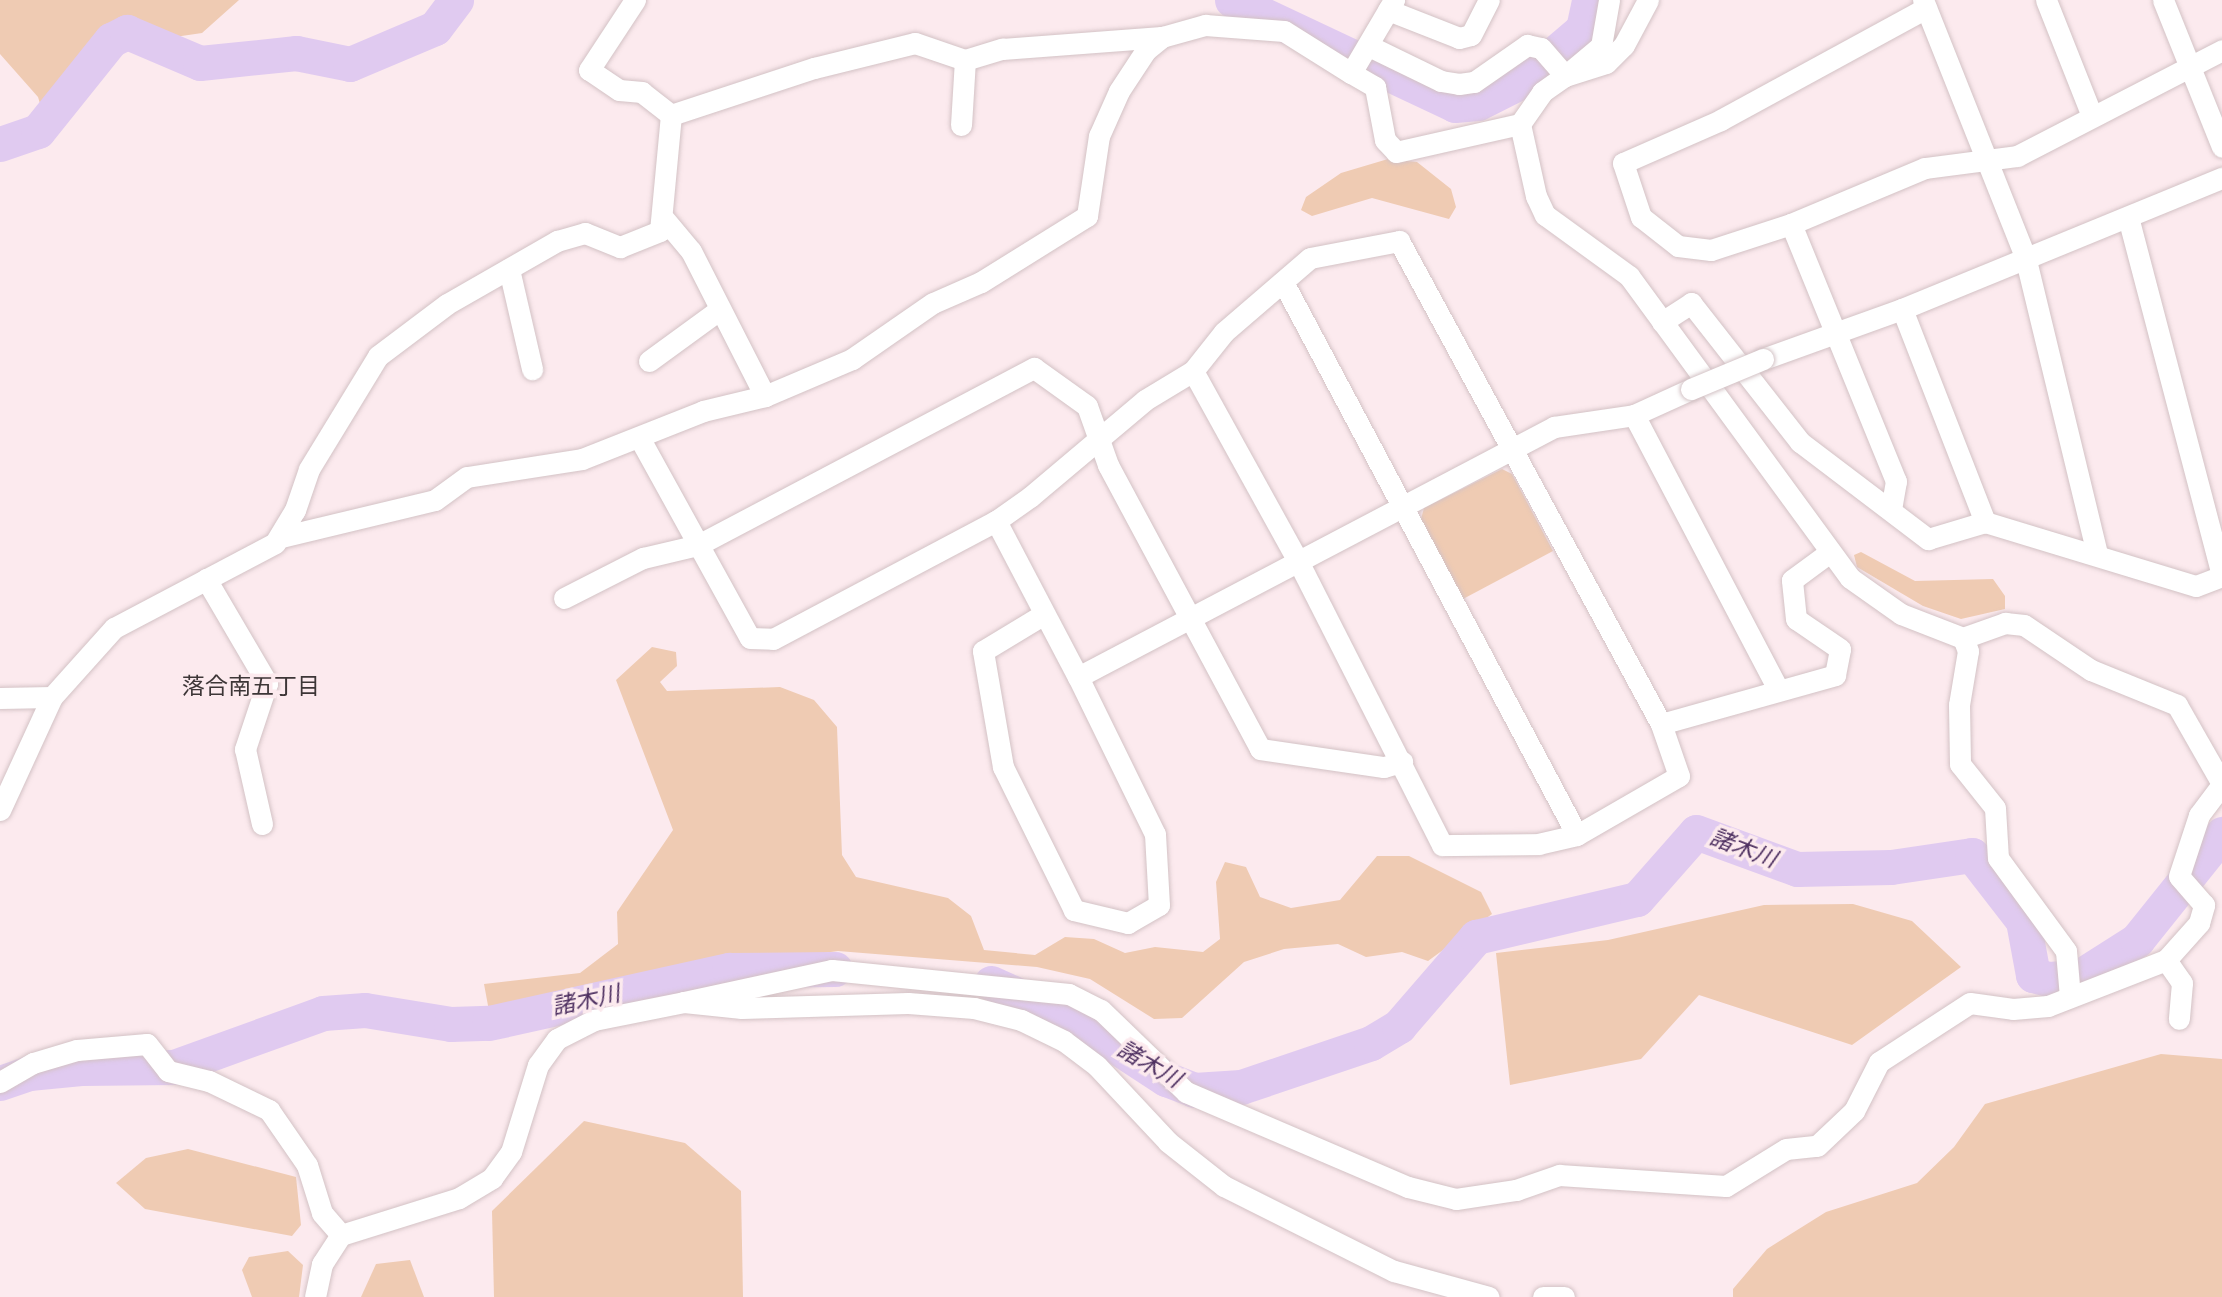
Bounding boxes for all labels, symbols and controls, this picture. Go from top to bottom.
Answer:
district label: 落合南五丁目 [182,673,320,701]
water label: 諸木川 [1706,824,1780,874]
water label: 諸木川 [549,980,623,1022]
water label: 諸木川 [1112,1036,1186,1094]

